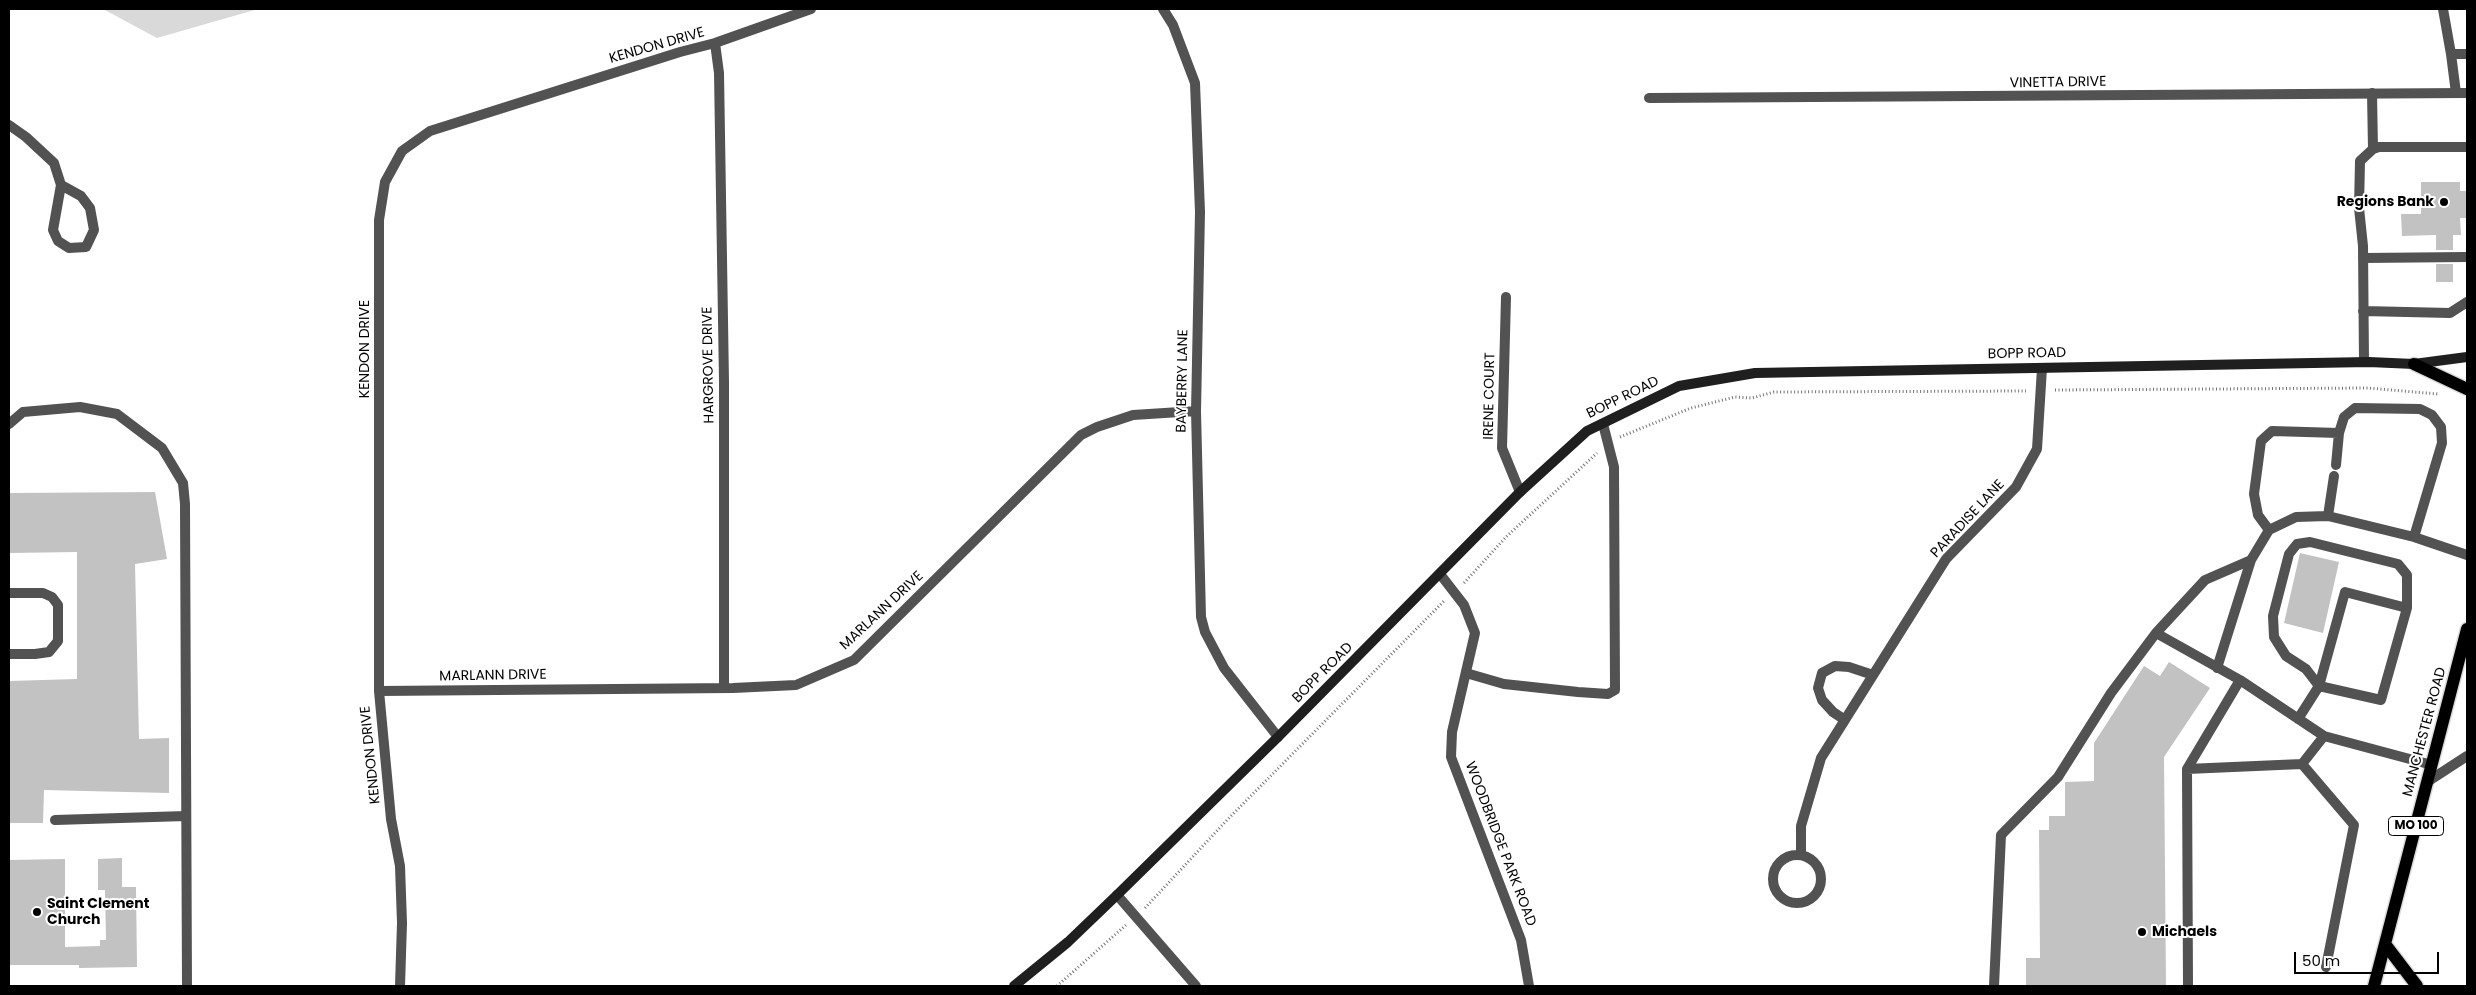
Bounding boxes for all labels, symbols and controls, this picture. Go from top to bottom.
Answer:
street label: KENDON DRIVE [607,24,707,68]
street label: VINETTA DRIVE [2009,74,2107,92]
place label: Regions Bank [2337,194,2434,210]
marker: Regions Bank [2438,196,2450,208]
street label: KENDON DRIVE [357,300,373,398]
street label: HARGROVE DRIVE [700,306,718,424]
street label: BAYBERRY LANE [1174,329,1192,433]
street label: BOPP ROAD [1988,345,2066,363]
street label: IRENE COURT [1481,352,1499,440]
street label: BOPP ROAD [1584,373,1662,423]
street label: PARADISE LANE [1928,477,2008,561]
street label: MARLANN DRIVE [837,568,927,654]
street label: BOPP ROAD [1289,639,1357,707]
street label: MANCHESTER ROAD [2400,666,2450,798]
street label: MARLANN DRIVE [439,667,547,685]
street label: KENDON DRIVE [358,705,384,805]
street label: WOODBRIDGE PARK ROAD [1461,759,1539,929]
road number: MO 100 [2388,816,2444,836]
place label: Saint Clement Church [47,896,149,929]
marker: Saint Clement Church [31,906,43,918]
place label: Michaels [2152,924,2217,940]
marker: Michaels [2136,926,2148,938]
scale bar [2296,942,2441,974]
text: 50 m [2302,950,2340,971]

